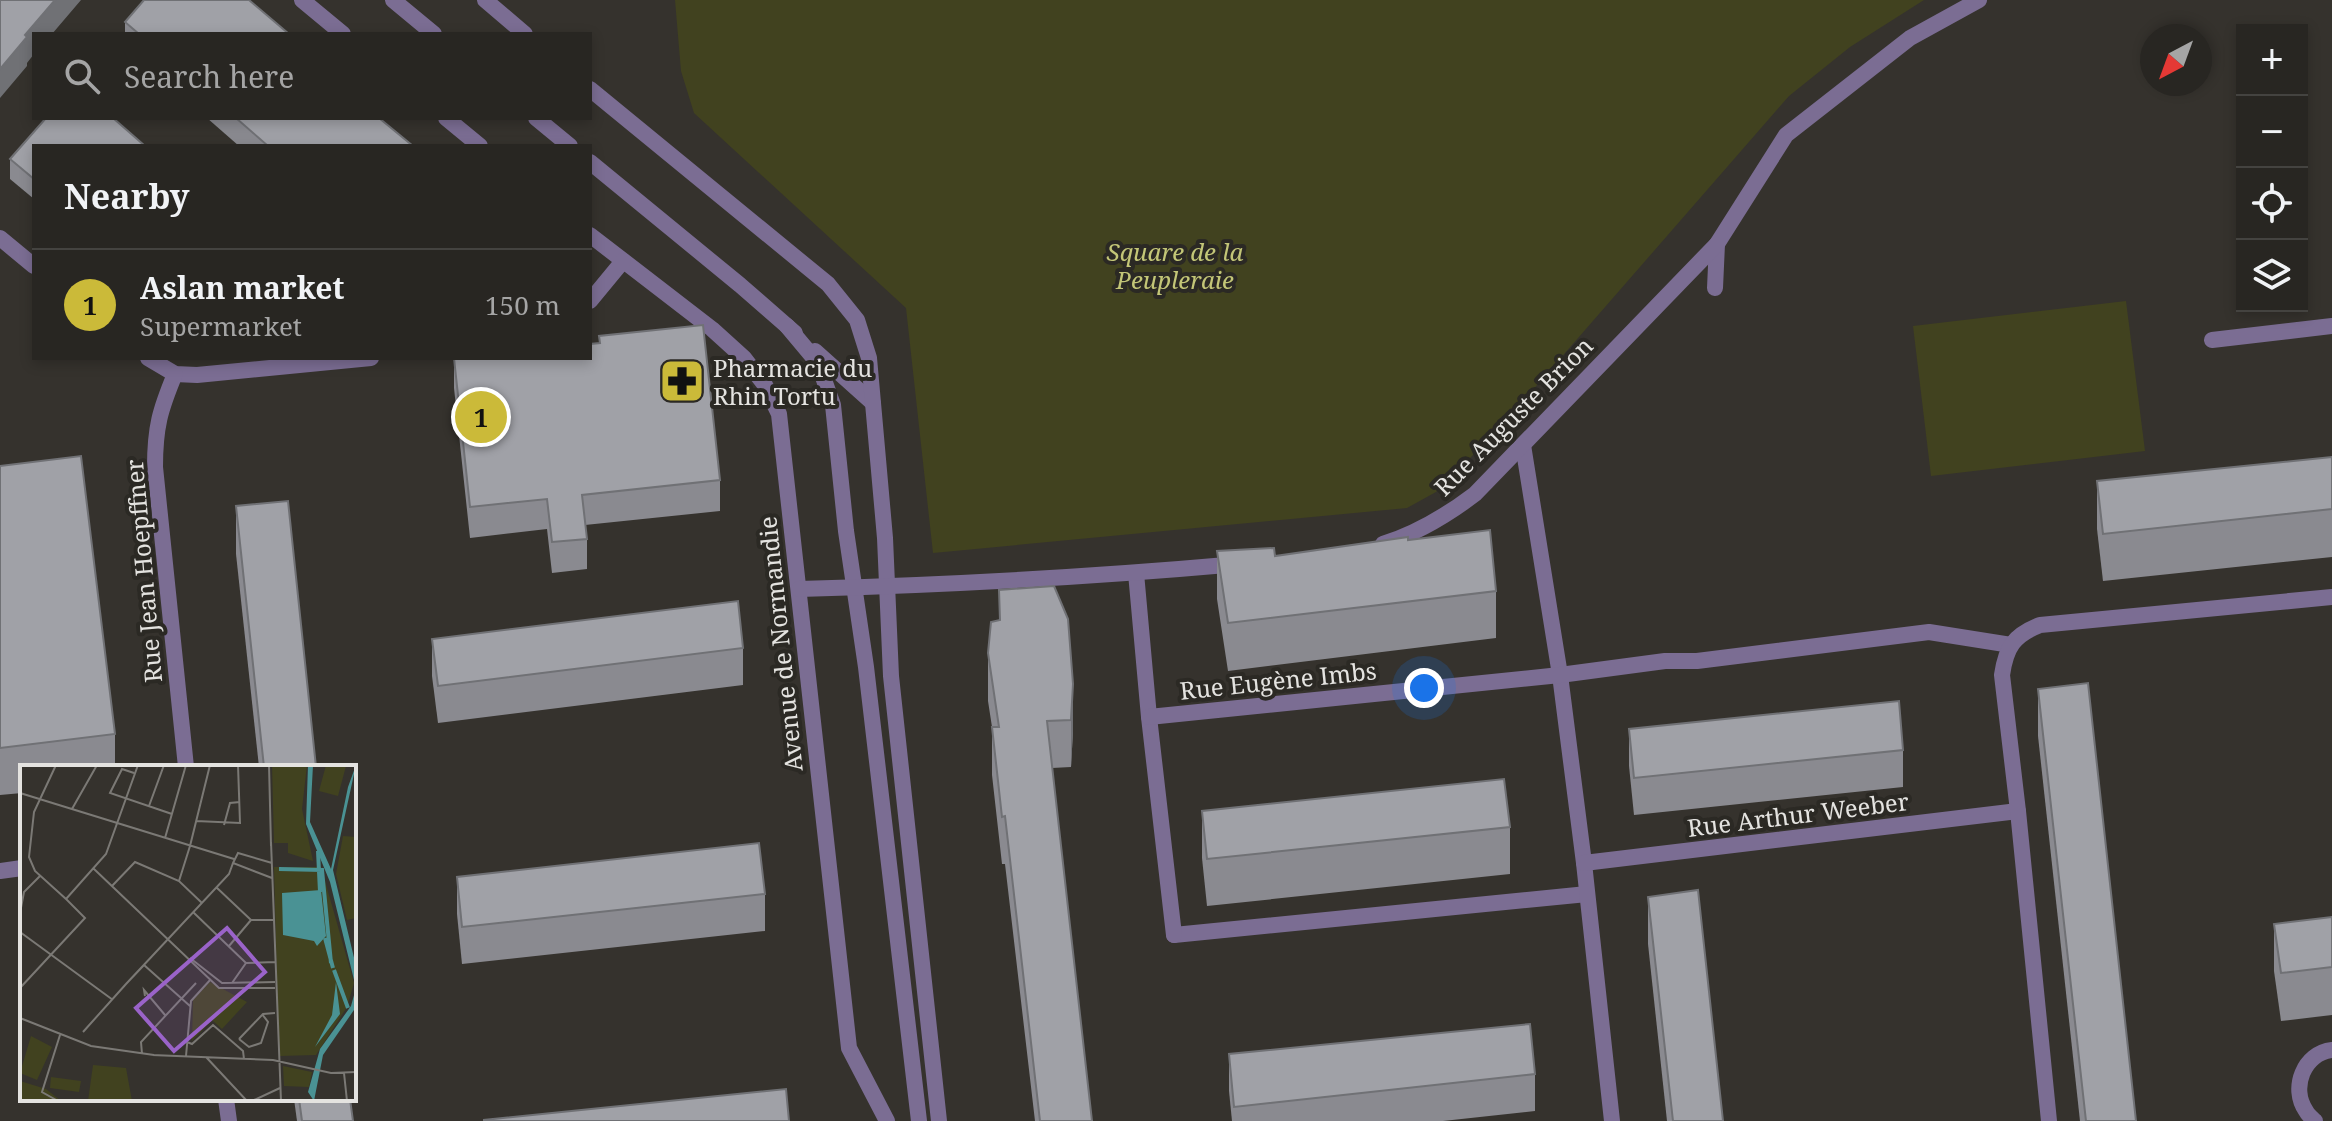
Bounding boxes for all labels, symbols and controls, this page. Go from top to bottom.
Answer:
north arrow [2140,24,2212,96]
map controls [2236,24,2308,312]
button: + [2236,24,2308,96]
search box [32,32,592,120]
icon: search [60,54,104,98]
text: Search here [124,56,294,97]
button: − [2236,96,2308,168]
button: locate [2236,168,2308,240]
text: Nearby [64,173,190,219]
park label: Square de la Peupleraie [1107,235,1243,296]
button: layers [2236,240,2308,312]
text: Aslan market [140,267,344,308]
text: 1 [83,287,97,323]
text: 150 m [485,287,560,323]
text: Supermarket [140,308,302,344]
street label: Rue Auguste Brion [1426,329,1600,503]
place label: Pharmacie du Rhin Tortu [713,351,872,412]
pharmacy icon: Pharmacie du Rhin Tortu [658,357,706,405]
pin: 1 [455,387,507,447]
street label: Rue Jean Hoepffner [117,458,169,684]
street label: Avenue de Normandie [750,515,810,773]
street label: Rue Eugène Imbs [1178,653,1378,707]
your location [1404,668,1444,708]
inset map [20,765,356,1101]
street label: Rue Arthur Weeber [1685,784,1911,844]

